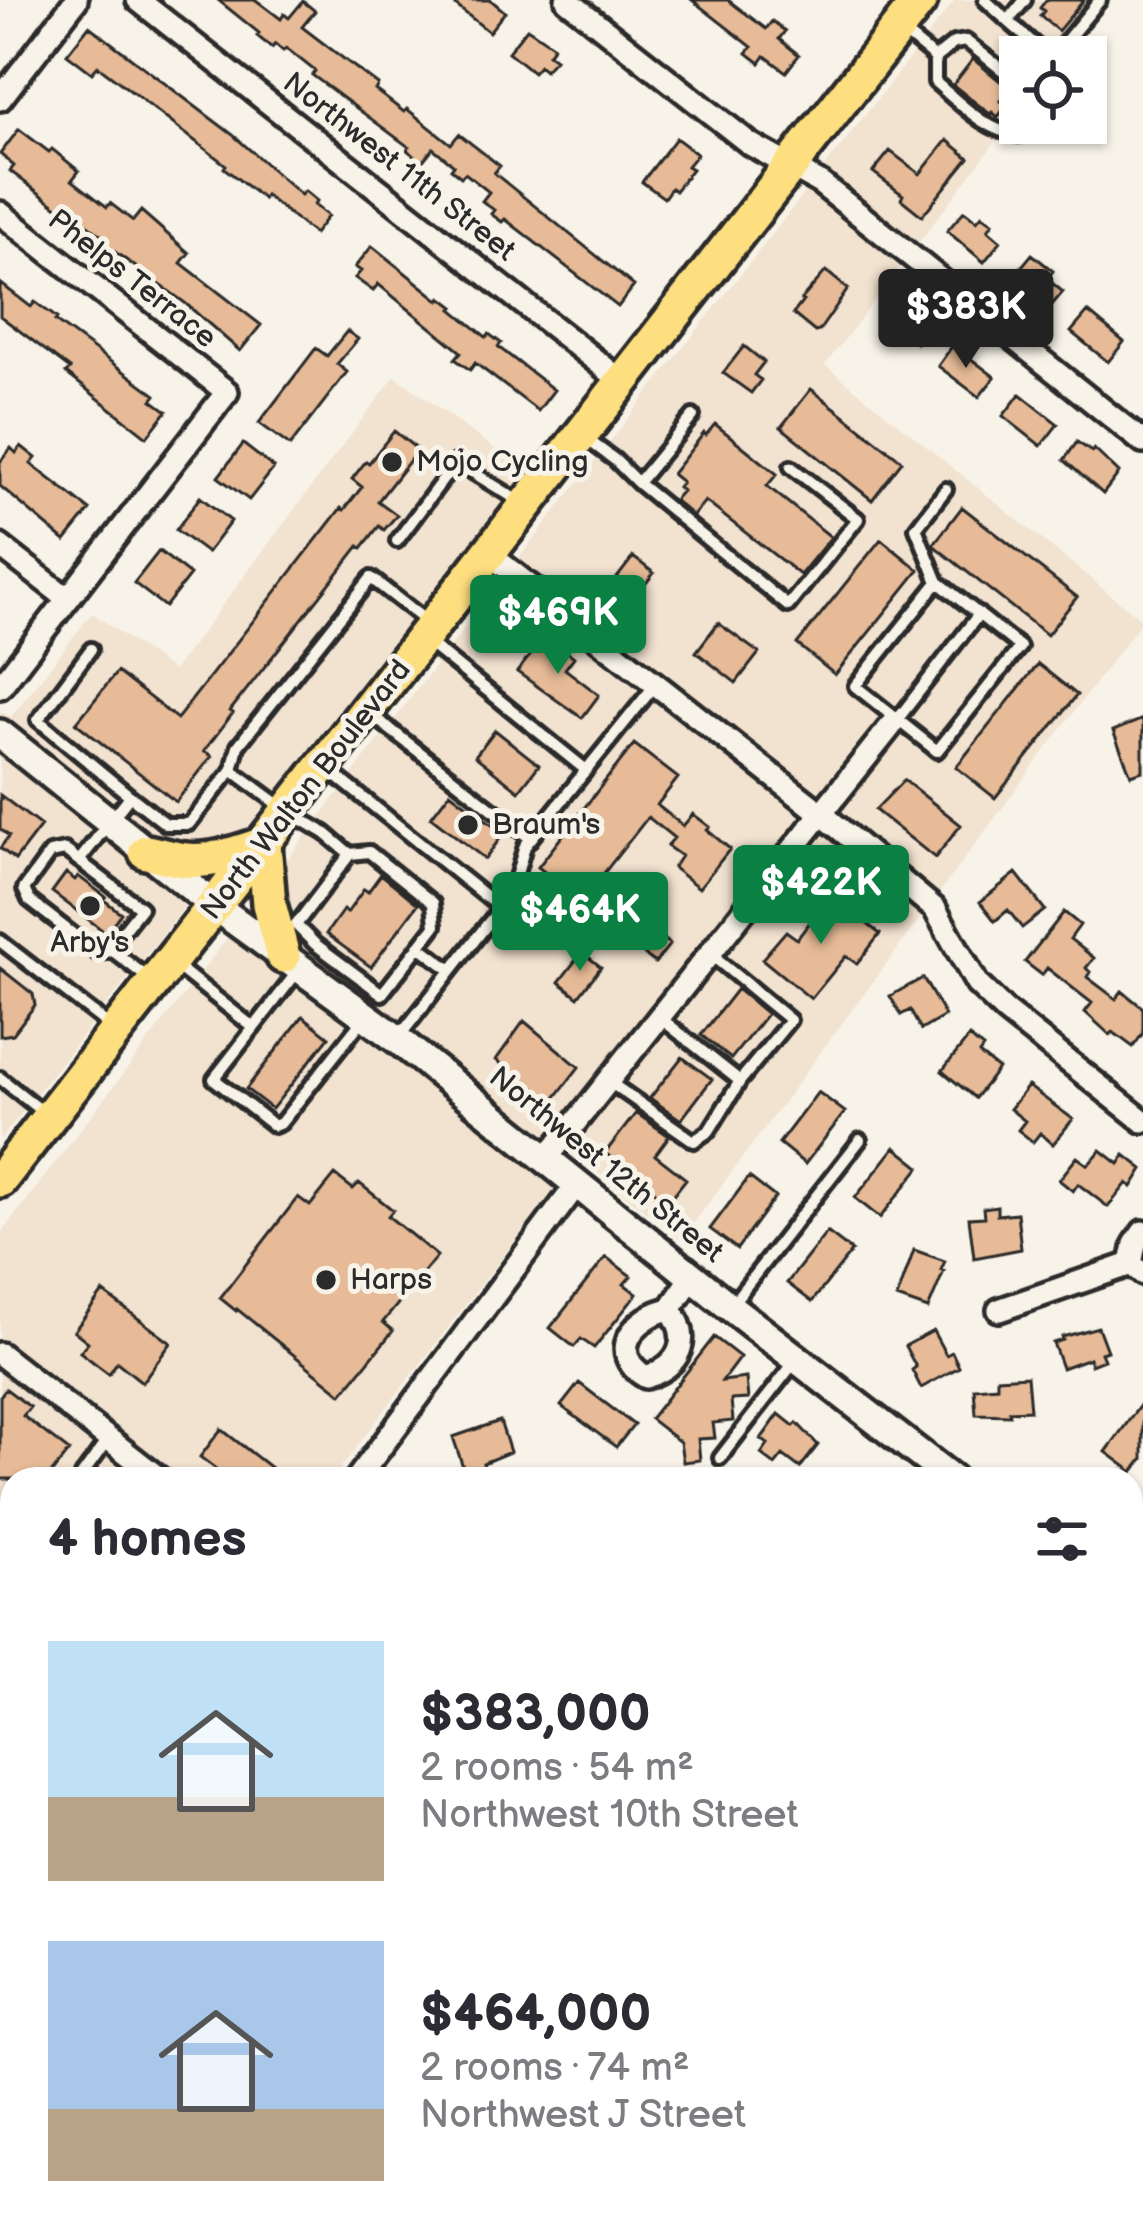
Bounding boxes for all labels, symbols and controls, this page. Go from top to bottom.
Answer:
map controls [999,36,1107,144]
button: locate [999,36,1107,144]
street label: Northwest 11th Street [276,65,522,269]
street label: Phelps Terrace [41,202,223,356]
pin: $383K [882,269,1050,371]
text: $383K [905,284,1027,331]
place label: Mojo Cycling [416,444,589,480]
marker: Mojo Cycling [379,449,405,475]
pin: $469K [474,575,642,677]
text: $469K [497,590,619,637]
street label: North Walton Boulevard [193,653,419,927]
place label: Braum's [492,807,600,843]
marker: Braum's [455,812,481,838]
pin: $422K [737,845,905,947]
text: $422K [760,860,882,907]
pin: $464K [496,872,664,974]
text: $464K [519,887,641,934]
marker: Arby's [77,893,103,919]
place label: Arby's [51,925,130,961]
street label: Northwest 12th Street [482,1059,730,1271]
place label: Harps [350,1262,432,1298]
marker: Harps [313,1267,339,1293]
icon: filters [1029,1506,1095,1572]
text: 4 homes [48,1509,247,1570]
text: $383,000 [420,1684,650,1745]
icon: home [144,1689,288,1833]
text: 2 rooms · 54 m² [420,1745,694,1792]
text: Northwest 10th Street [420,1792,798,1839]
text: $464,000 [420,1984,651,2045]
icon: home [144,1989,288,2133]
text: 2 rooms · 74 m² [420,2045,690,2092]
text: Northwest J Street [420,2092,746,2139]

